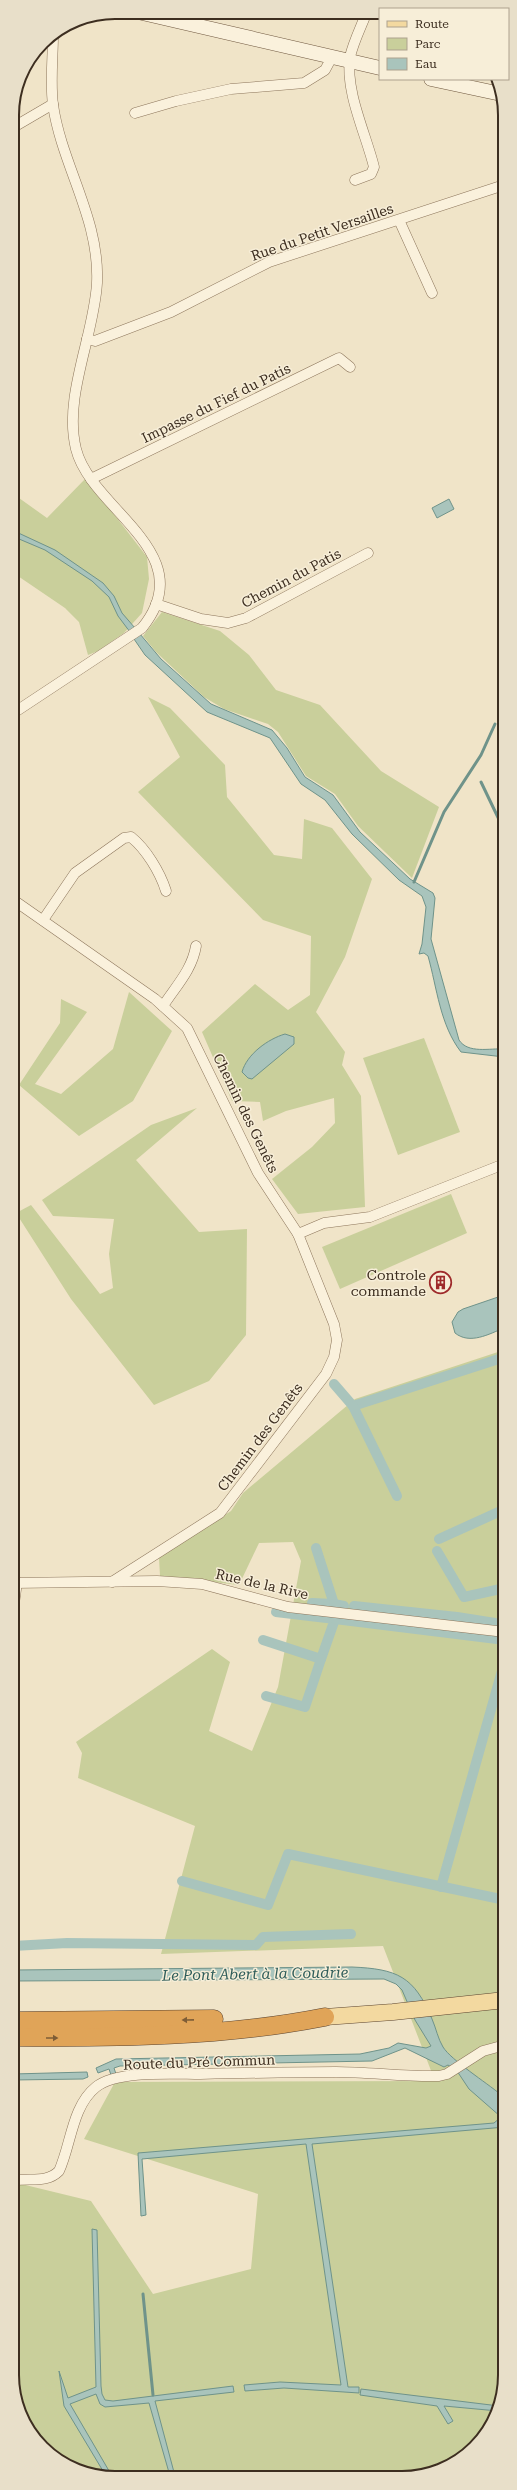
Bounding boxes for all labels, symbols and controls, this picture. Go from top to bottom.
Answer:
legend [379,8,509,80]
text: Route [415,17,449,31]
text: Parc [415,37,441,51]
text: Eau [415,57,437,71]
street label: Rue du Petit Versailles [249,200,396,264]
street label: Impasse du Fief du Patis [139,360,293,446]
street label: Chemin du Patis [239,545,344,611]
street label: Chemin des Genêts [210,1051,282,1176]
place label: Controle commande [351,1267,426,1299]
building icon: Controle commande [428,1270,454,1296]
street label: Chemin des Genêts [214,1380,306,1494]
street label: Rue de la Rive [214,1566,310,1603]
water label: Le Pont Abert à la Coudrie [161,1963,349,1985]
one-way arrow [182,2016,194,2023]
one-way arrow [46,2035,59,2041]
street label: Route du Pré Commun [123,2051,275,2073]

